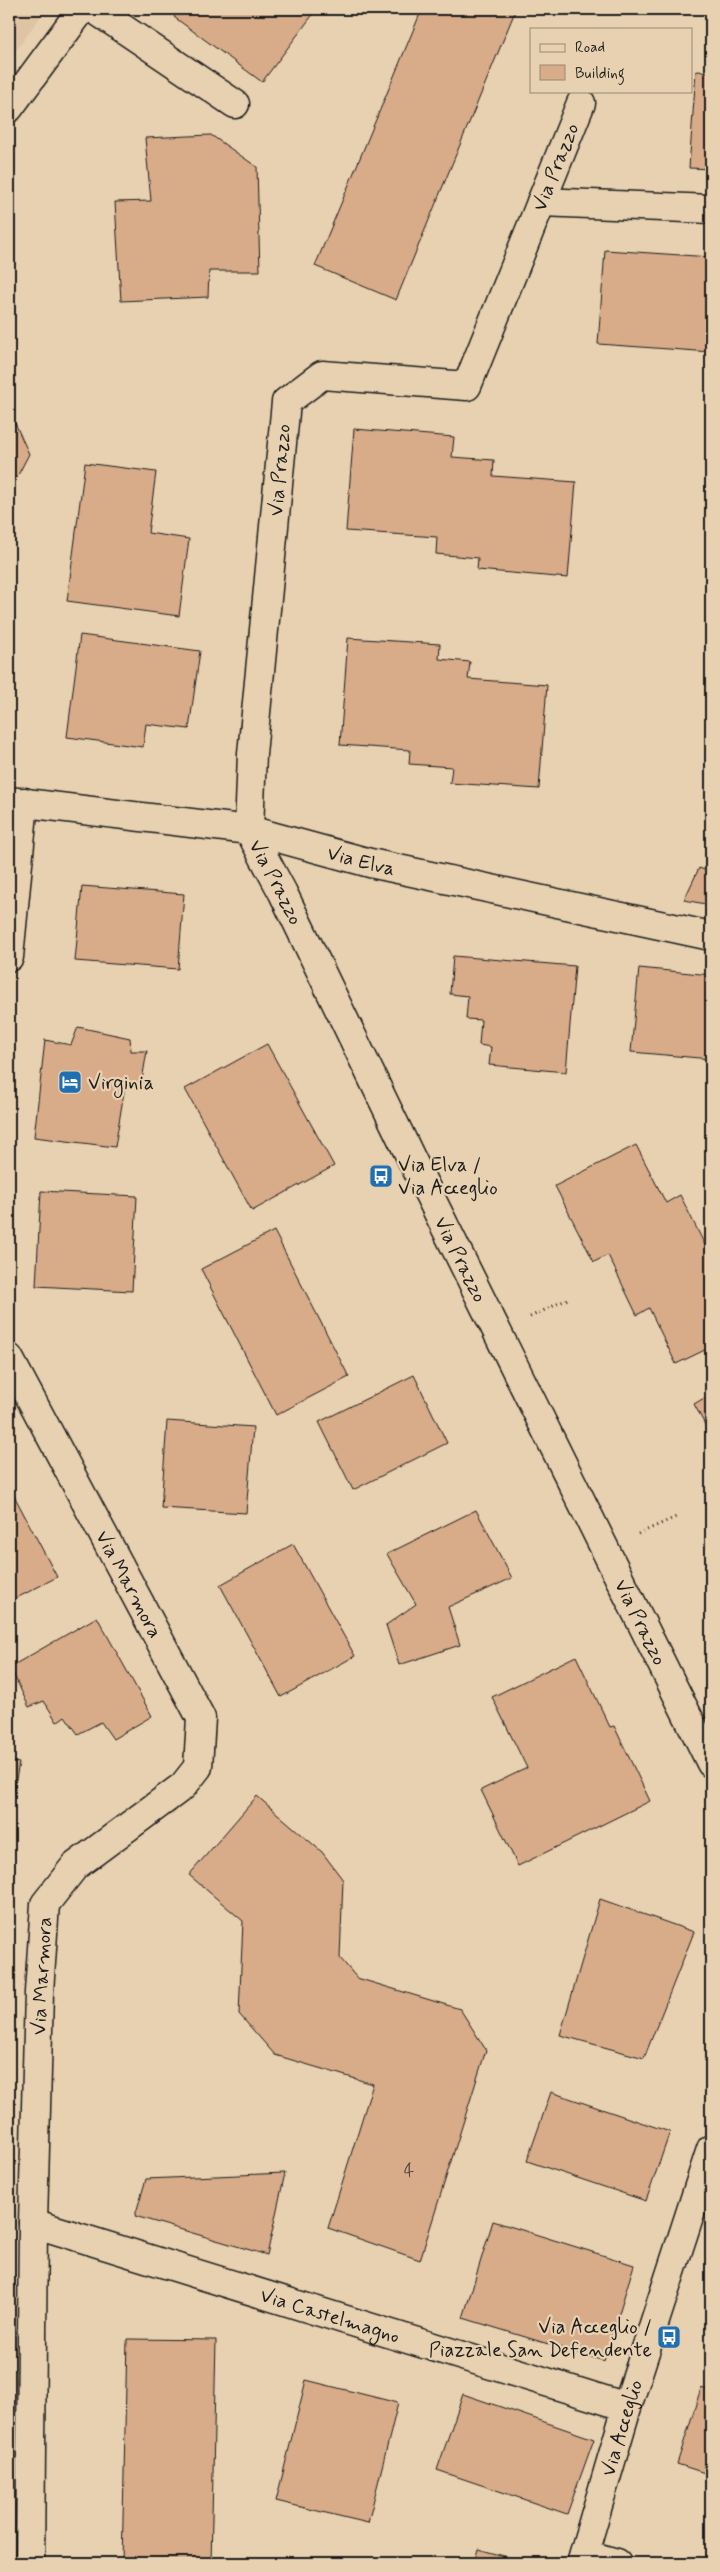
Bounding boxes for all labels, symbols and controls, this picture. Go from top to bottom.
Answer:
legend [530,28,692,92]
text: Road [575,38,605,58]
text: Building [575,64,625,85]
street label: Via Prazzo [527,120,586,216]
street label: Via Prazzo [263,423,298,517]
street label: Via Prazzo [242,835,308,930]
street label: Via Elva [324,840,397,883]
hotel icon: Virginia [57,1069,83,1095]
place label: Virginia [88,1070,154,1098]
place label: Via Elva / Via Acceglio [398,1152,498,1202]
bus stop icon: Via Elva / Via Acceglio [368,1163,394,1189]
street label: Via Prazzo [427,1212,493,1307]
street label: Via Marmora [88,1526,168,1643]
street label: Via Prazzo [607,1575,672,1670]
street label: Via Marmora [26,1916,59,2036]
house number: 4 [404,2159,414,2183]
street label: Via Castelmagno [257,2282,403,2351]
place label: Via Acceglio / Piazzale San Defendente [429,2314,652,2364]
bus stop icon: Via Acceglio / Piazzale San Defendente [656,2324,682,2350]
street label: Via Acceglio [595,2376,650,2480]

